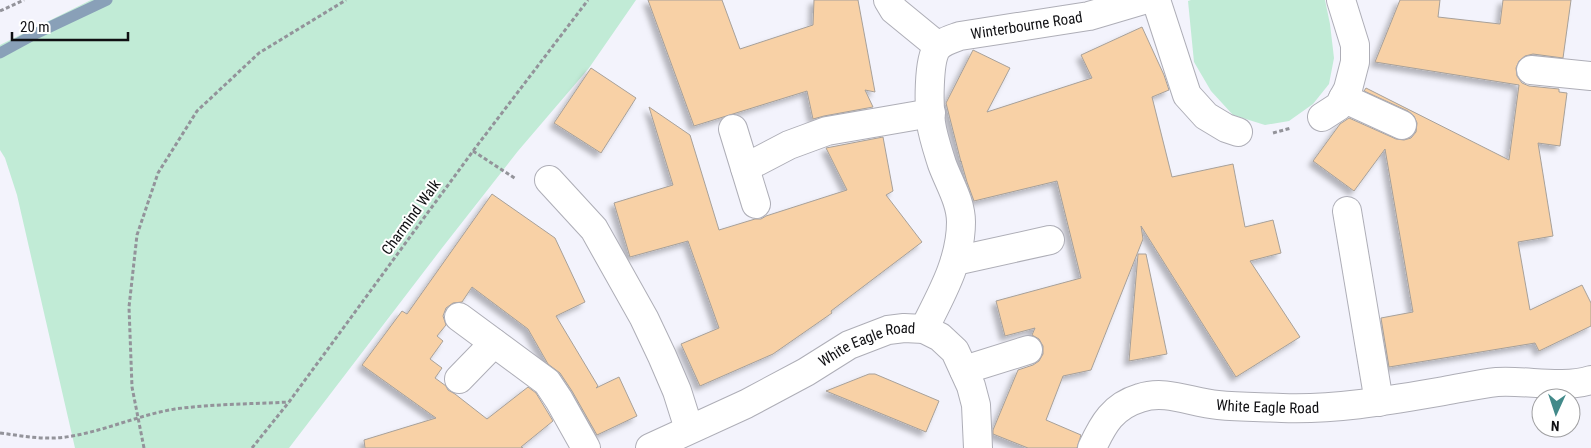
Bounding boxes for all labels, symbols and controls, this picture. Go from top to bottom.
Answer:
street label: Winterbourne Road [969,8,1084,43]
scale bar [12,10,129,42]
text: 20 m [20,18,50,36]
street label: Charmind Walk [378,176,445,258]
street label: White Eagle Road [815,319,916,371]
north arrow [1531,388,1581,438]
street label: White Eagle Road [1215,396,1320,417]
text: N [1551,418,1560,434]

